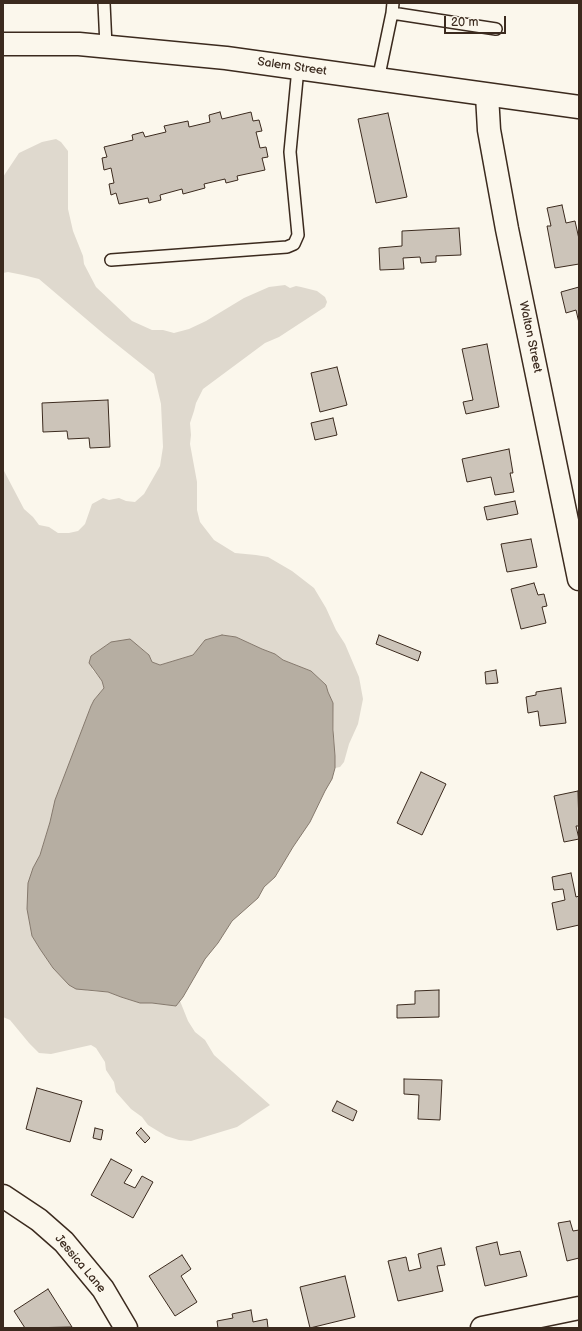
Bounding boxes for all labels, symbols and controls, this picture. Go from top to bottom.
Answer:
scale bar [446,8,508,34]
text: 20 m [451,15,478,30]
street label: Salem Street [256,55,328,79]
street label: Walton Street [515,300,545,374]
street label: Jessica Lane [52,1232,108,1296]

